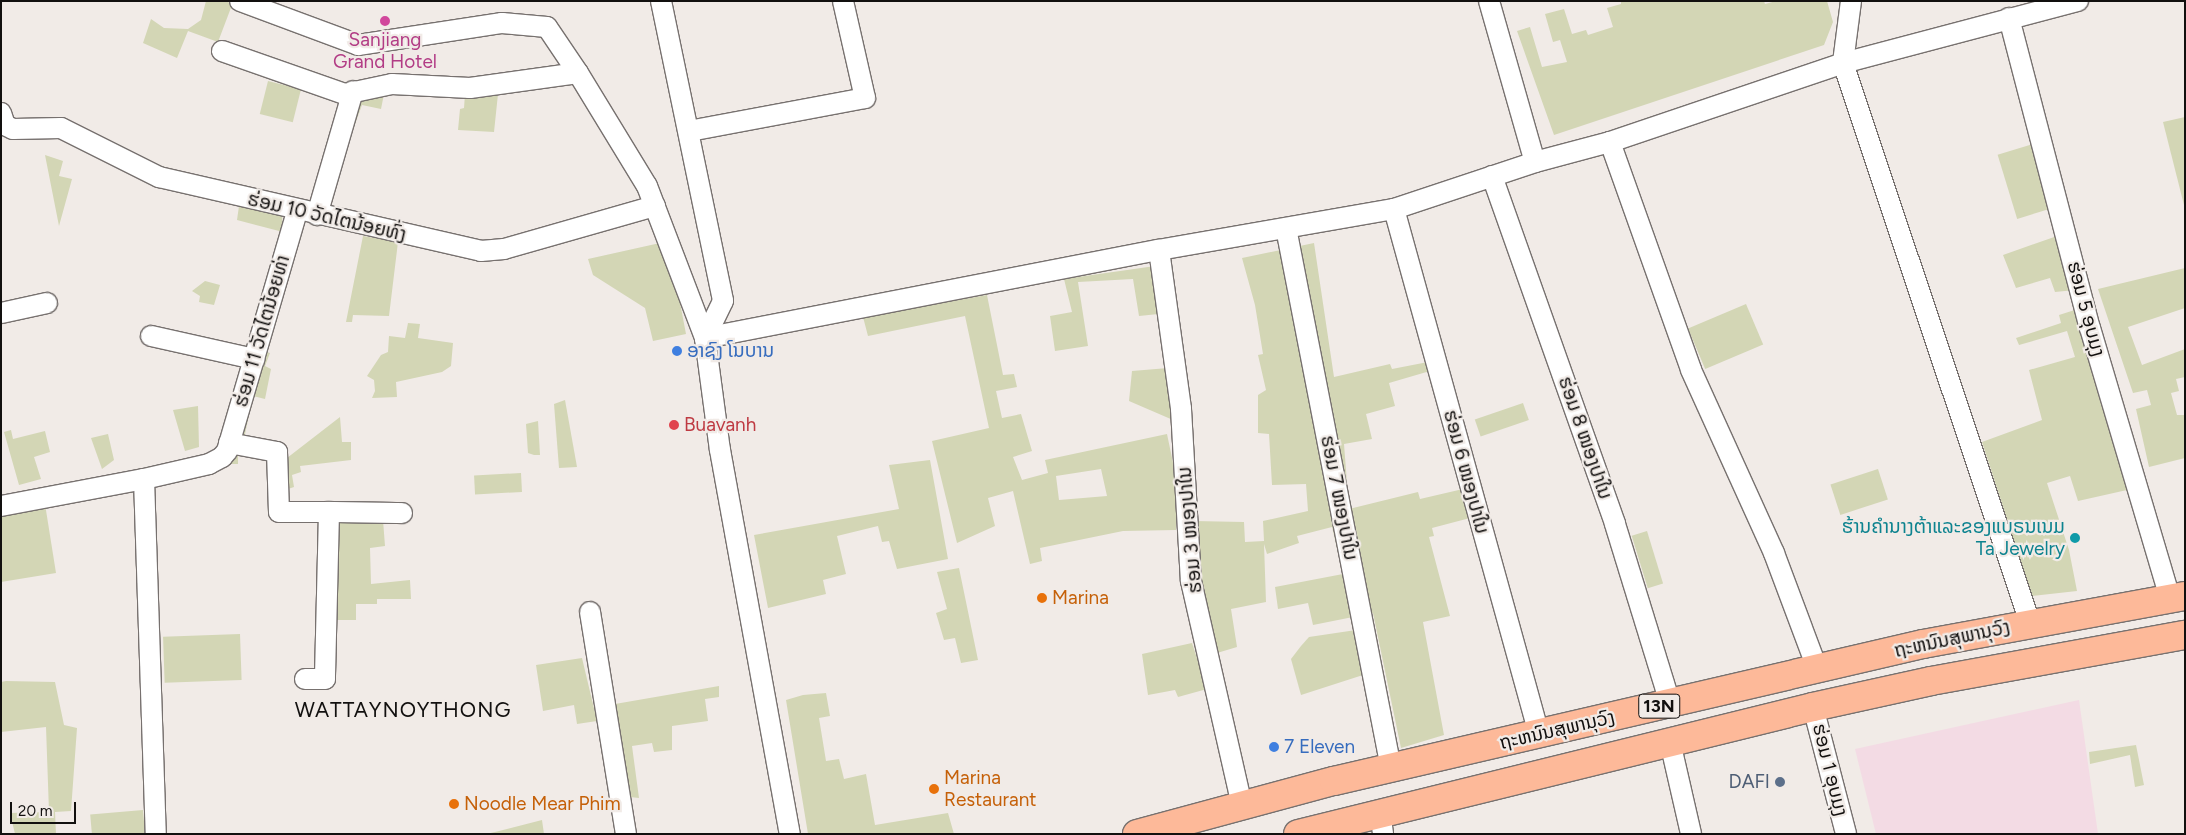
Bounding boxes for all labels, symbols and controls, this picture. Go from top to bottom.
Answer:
marker: Sanjiang Grand Hotel [379,15,391,27]
place label: Sanjiang Grand Hotel [333,29,437,73]
street label: ຮ່ອມ 10 ວັດໄຕນ້ອຍທົ່ງ [245,188,409,246]
street label: ຮ່ອມ 11 ວັດໄຕນ້ອຍທ່າ [229,252,295,410]
street label: ຮ່ອມ 5 ອຸບມຸງ [2062,259,2110,359]
place label: ອາຊົງ ໂນບານ [687,340,774,362]
marker: ອາຊົງ ໂນບານ [671,345,683,357]
street label: ຮ່ອມ 8 ໜອງປາໃນ [1553,374,1617,502]
street label: ຮ່ອມ 6 ໜອງປາໃນ [1439,408,1493,536]
place label: Buavanh [684,414,756,436]
marker: Buavanh [668,419,680,431]
street label: ຮ່ອມ 7 ໜອງປາໃນ [1316,434,1362,562]
street label: ຮ່ອມ 3 ໜອງປາໃນ [1173,466,1207,594]
place label: ຮ້ານຄຳນາງຕ້າແລະຂອງແບຣນເນມ Ta Jewelry [1842,516,2065,560]
marker: ຮ້ານຄຳນາງຕ້າແລະຂອງແບຣນເນມ Ta Jewelry [2069,532,2081,544]
place label: Marina [1052,587,1109,609]
marker: Marina [1036,592,1048,604]
street label: ຖະຫນົນສຸພານຸວົງ [1892,616,2012,662]
road number: 13N [1638,690,1680,721]
district label: WATTAYNOYTHONG [293,697,513,723]
street label: ຖະຫນົນສຸພານຸວົງ [1497,706,1617,754]
street label: ຮ່ອມ 1 ອຸບມຸງ [1808,721,1852,819]
place label: 7 Eleven [1284,736,1355,758]
marker: 7 Eleven [1268,741,1280,753]
place label: Marina Restaurant [944,767,1036,811]
place label: DAFI [1729,771,1770,793]
marker: DAFI [1774,776,1786,788]
marker: Marina Restaurant [928,783,940,795]
scale bar [12,792,79,824]
place label: Noodle Mear Phim [464,793,621,815]
marker: Noodle Mear Phim [448,798,460,810]
text: 20 m [18,802,52,820]

